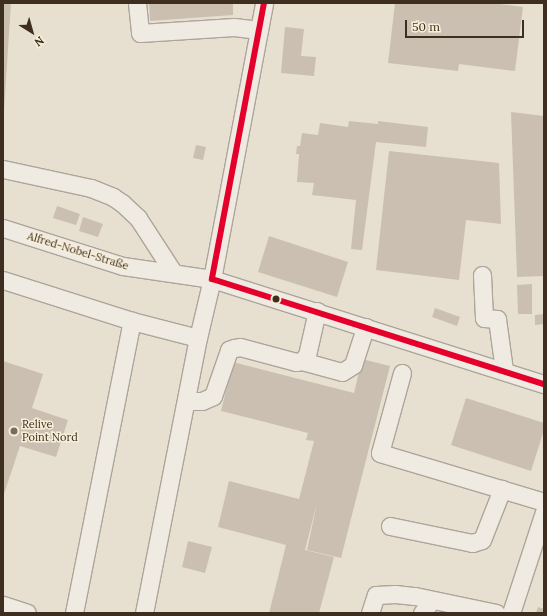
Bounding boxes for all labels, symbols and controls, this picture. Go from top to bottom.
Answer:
north arrow [12,12,52,52]
scale bar [407,12,526,38]
text: 50 m [412,19,440,34]
text: N [32,33,47,50]
street label: Alfred-Nobel-Straße [26,229,130,273]
unlabelled marker [271,294,281,304]
place label: Relive Point Nord [22,418,78,444]
marker: Relive Point Nord [9,426,19,436]

